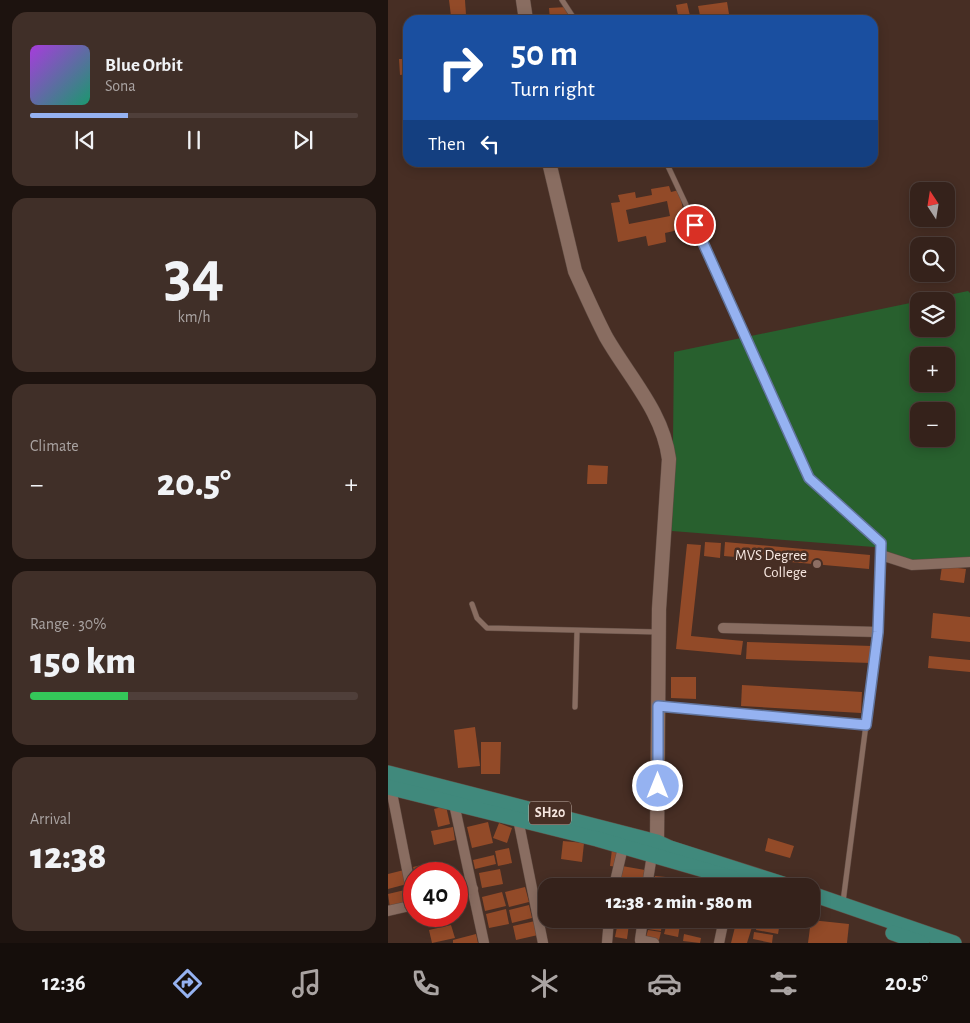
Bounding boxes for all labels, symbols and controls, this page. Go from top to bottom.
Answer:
icon: right [428,35,493,100]
text: 50 m [511,37,578,72]
text: Blue Orbit [105,56,183,75]
text: Sona [105,78,136,94]
text: Turn right [511,78,595,100]
icon: previous [71,126,99,154]
icon: pause [180,126,208,154]
icon: next [289,126,317,154]
icon: left [476,130,504,158]
text: Then [428,135,466,154]
north arrow [910,182,956,228]
map controls [910,182,955,447]
pin [674,204,716,246]
icon: arrive [681,211,709,239]
button: search [910,237,955,282]
text: 34 [164,243,224,308]
button: layers [910,292,955,337]
text: km/h [177,309,211,325]
button: + [910,347,955,392]
button: − [910,402,955,447]
text: Climate [30,438,79,454]
text: 20.5° [157,465,231,503]
text: − [30,471,43,499]
text: + [345,471,358,499]
place label: MVS Degree College [735,548,807,580]
marker: MVS Degree College [811,558,823,570]
text: Range · 30% [30,616,106,632]
text: 150 km [30,643,136,681]
position arrow [631,759,683,811]
road number: SH20 [529,801,571,824]
text: Arrival [30,811,71,827]
text: 12:38 [30,838,107,876]
speed limit sign: 40 [403,862,468,927]
text: 12:38 · 2 min · 580 m [606,893,752,912]
icon: directions [170,966,205,1001]
icon: music [289,966,324,1001]
icon: phone [408,966,443,1001]
icon: climate [527,966,562,1001]
icon: car [647,966,682,1001]
icon: filters [766,966,801,1001]
text: 12:36 [42,972,86,994]
text: 20.5° [885,972,928,994]

